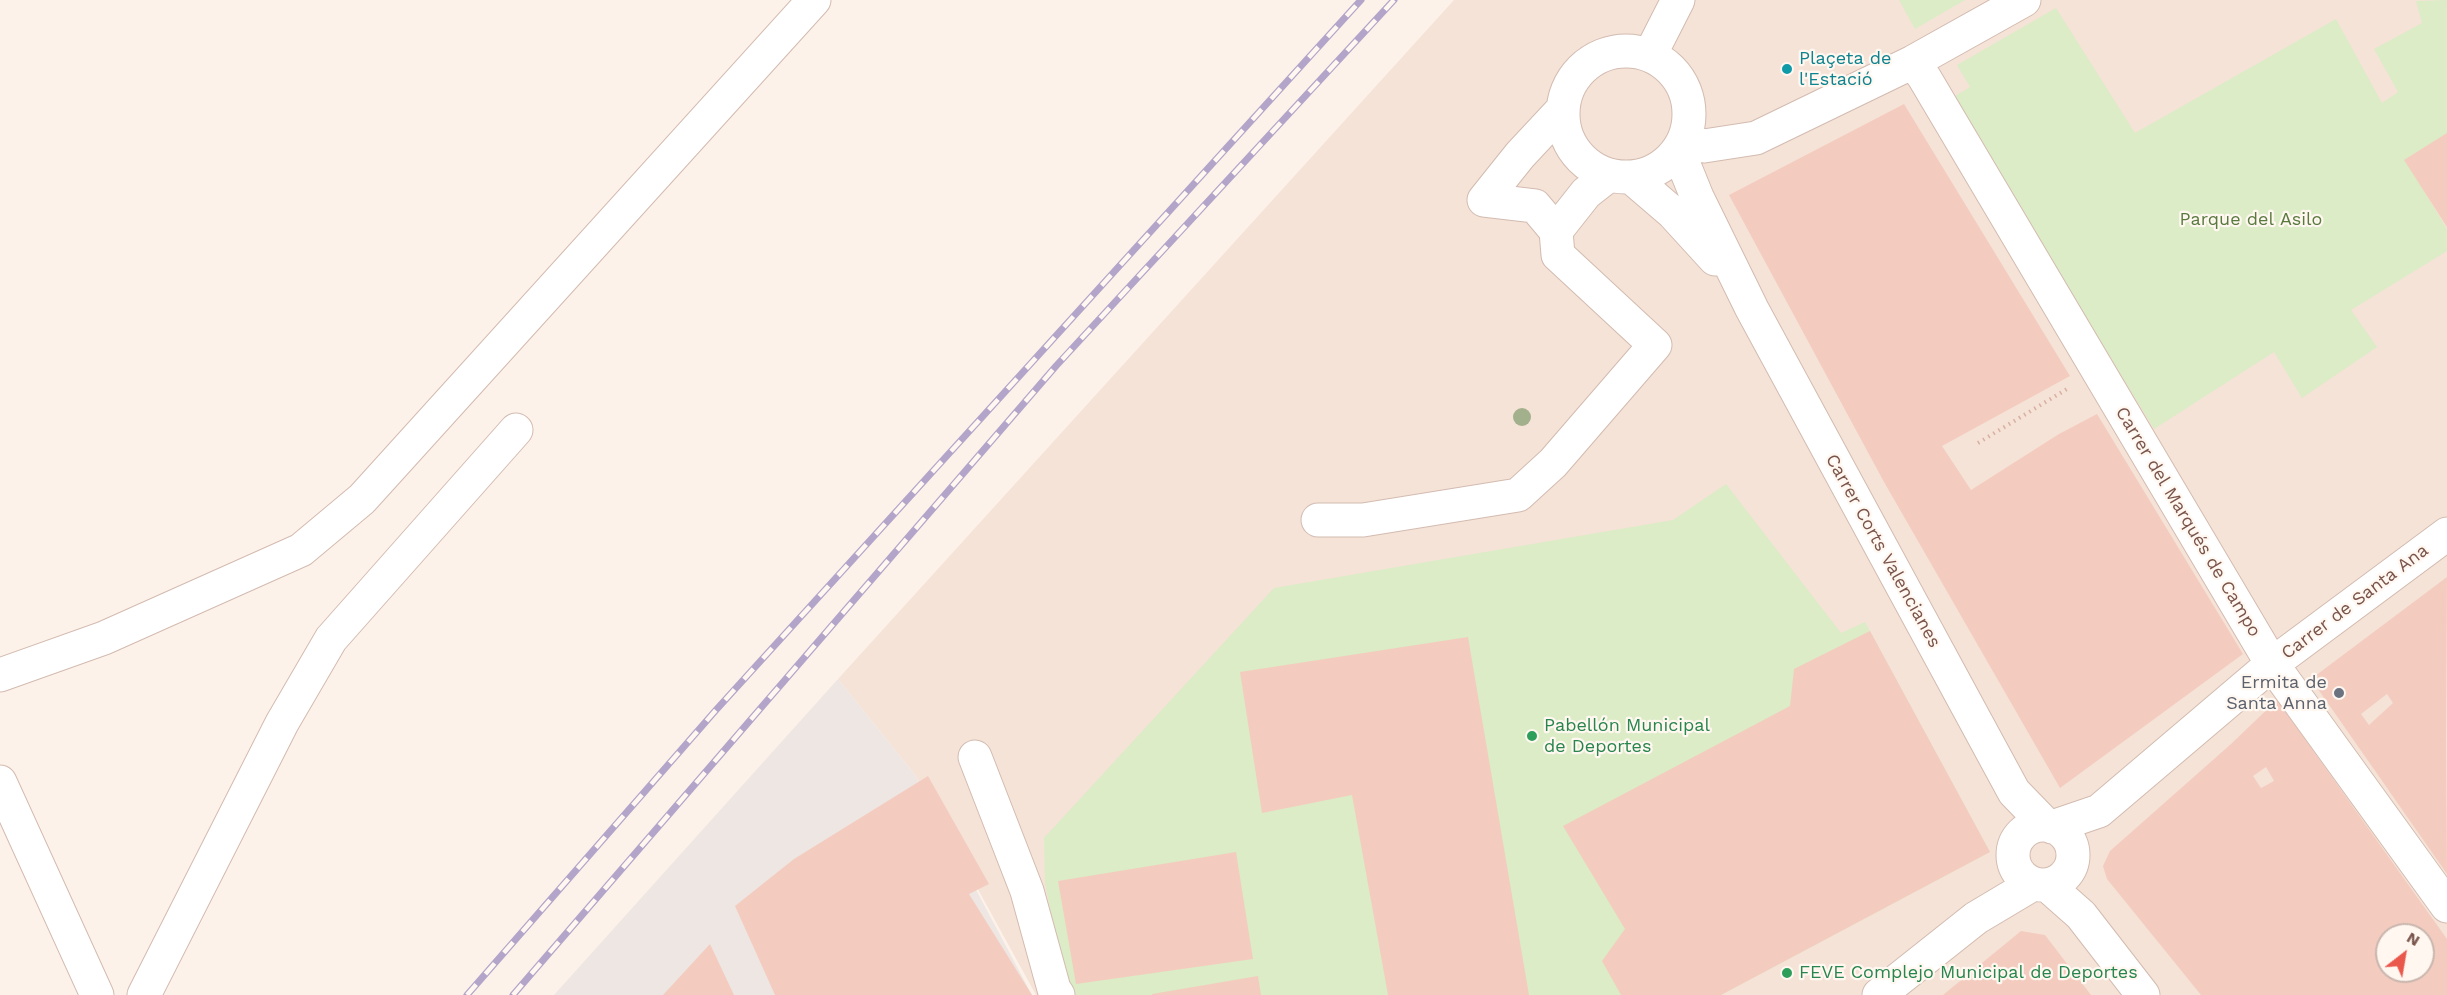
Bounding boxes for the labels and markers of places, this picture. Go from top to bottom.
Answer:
place label: Plaçeta de l'Estació [1799,48,1891,90]
marker: Plaçeta de l'Estació [1780,62,1794,76]
place label: Ermita de Santa Anna [2226,672,2327,714]
marker: Ermita de Santa Anna [2332,686,2346,700]
place label: Pabellón Municipal de Deportes [1544,715,1710,758]
marker: Pabellón Municipal de Deportes [1525,729,1539,743]
place label: FEVE Complejo Municipal de Deportes [1799,962,2138,984]
marker: FEVE Complejo Municipal de Deportes [1780,966,1794,980]

